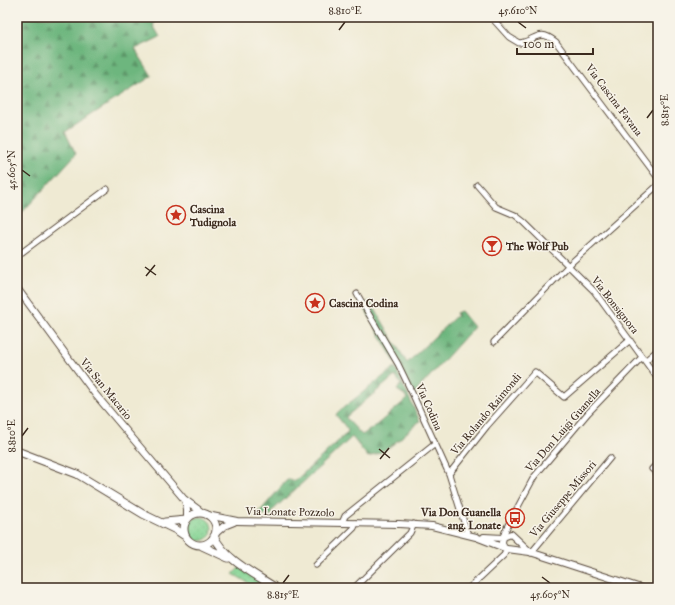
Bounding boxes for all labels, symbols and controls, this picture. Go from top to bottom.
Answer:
text: 8.810°E [328,5,362,17]
text: 45.610°N [499,5,538,17]
scale bar [517,30,593,56]
text: 100 m [523,37,554,51]
street label: Via Cascina Favana [582,61,645,139]
text: 8.815°E [659,94,671,126]
text: 45.605°N [6,150,18,190]
place label: Cascina Tudignola [189,203,236,229]
place icon: Cascina Tudignola [165,204,187,226]
bar icon: The Wolf Pub [481,235,503,257]
place label: The Wolf Pub [505,240,569,253]
street label: Via Bonsignora [588,273,642,336]
place icon: Cascina Codina [304,292,326,314]
place label: Cascina Codina [329,297,398,310]
street label: Via San Macario [77,355,135,423]
street label: Via Rolando Raimondi [447,370,524,458]
street label: Via Codina [412,381,445,433]
street label: Via Don Luigi Guanella [522,385,603,476]
text: 8.810°E [6,419,18,453]
street label: Via Giuseppe Missori [526,458,599,541]
street label: Via Lonate Pozzolo [244,505,335,519]
place label: Via Don Guanella ang. Lonate [420,506,501,532]
bus stop icon: Via Don Guanella ang. Lonate [504,507,526,529]
text: 8.815°E [267,589,299,601]
text: 45.605°N [530,589,570,601]

